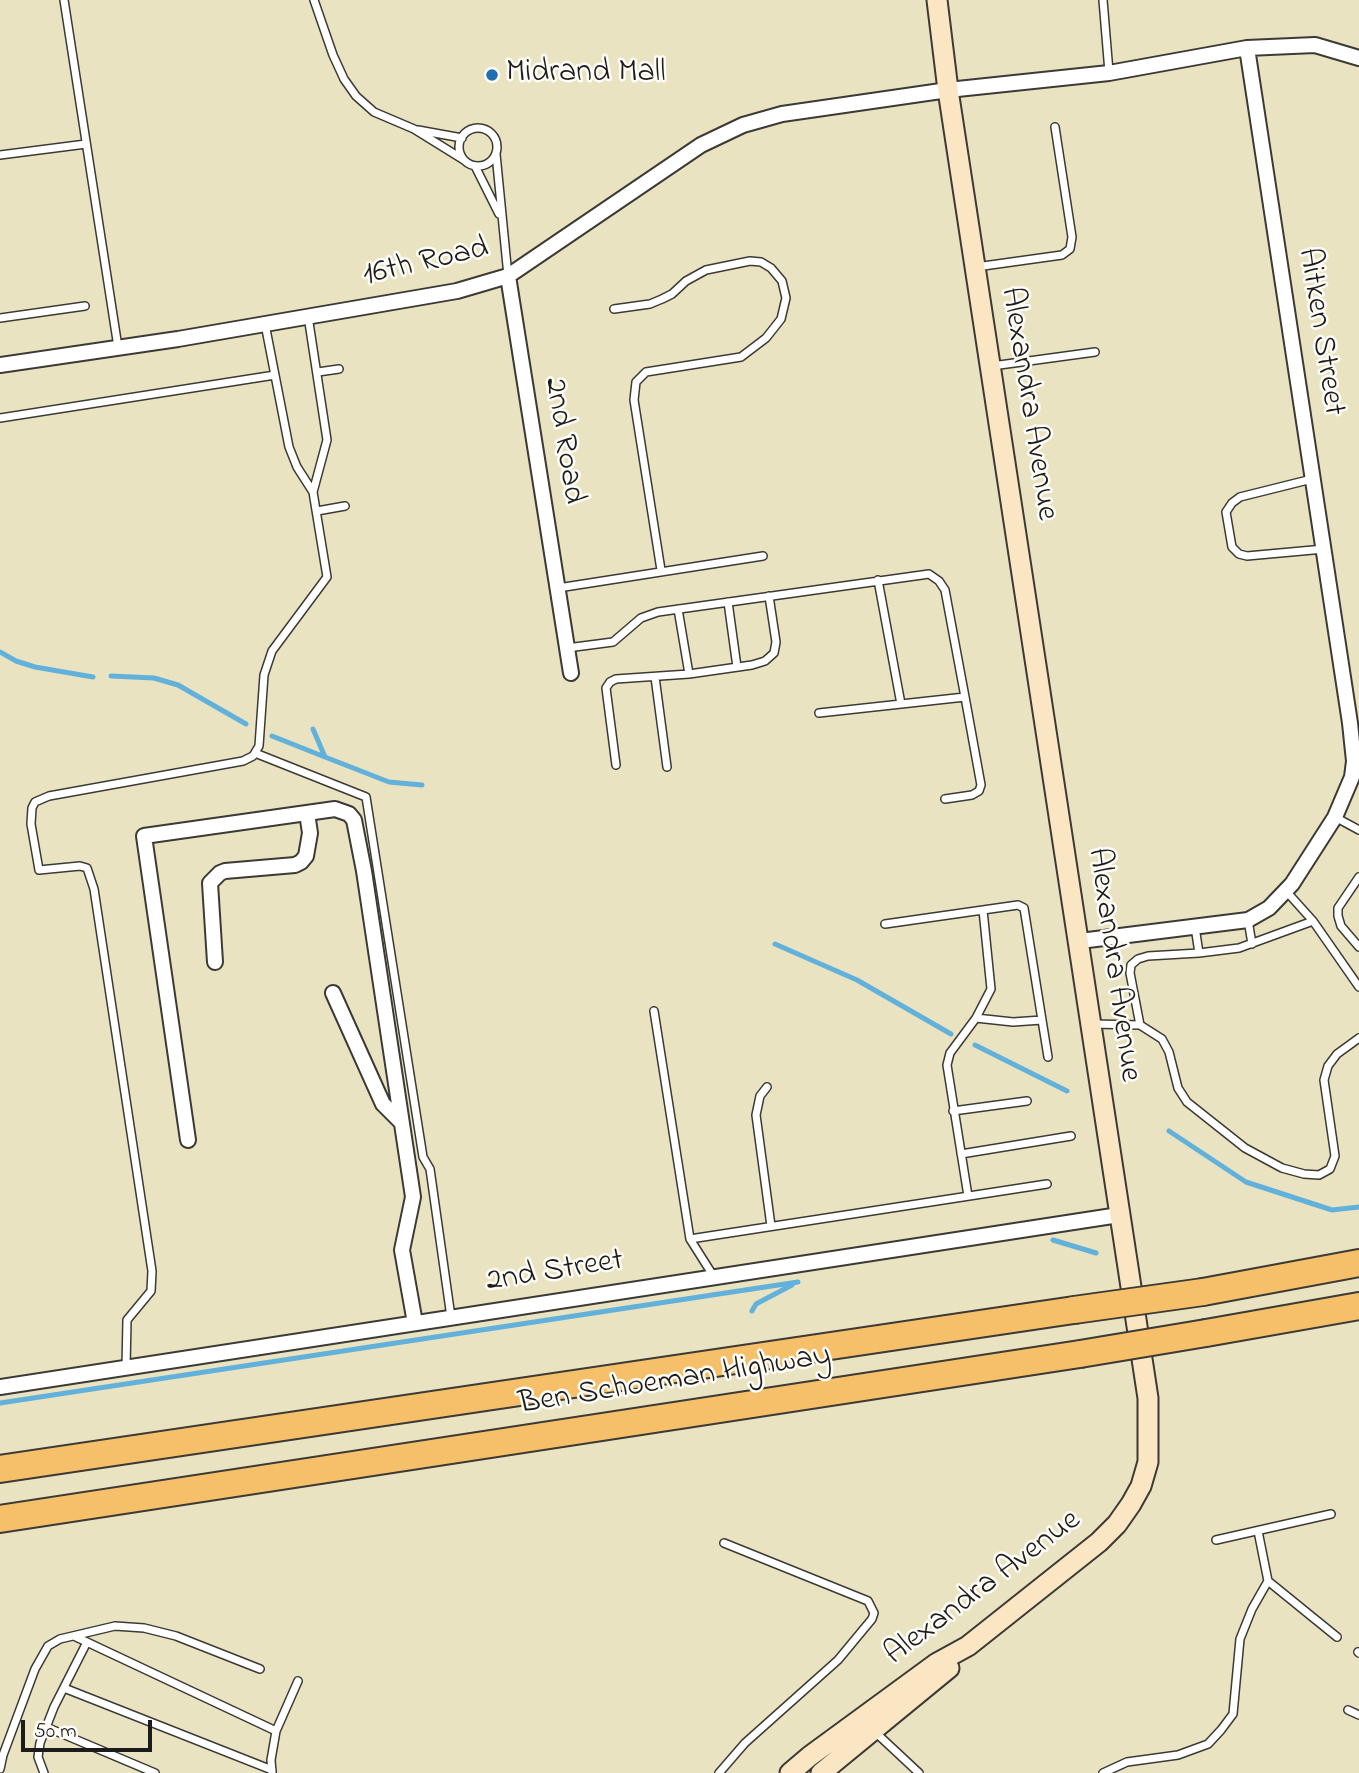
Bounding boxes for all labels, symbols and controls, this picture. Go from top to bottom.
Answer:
place label: Midrand Mall [506,56,666,94]
marker: Midrand Mall [484,67,500,83]
street label: 16th Road [359,231,493,297]
street label: Aitken Street [1287,246,1351,418]
street label: Alexandra Avenue [990,285,1064,523]
street label: 2nd Road [533,375,591,507]
street label: Alexandra Avenue [1077,846,1147,1084]
street label: 2nd Street [484,1243,626,1303]
street label: Ben Schoeman Highway [516,1338,834,1426]
street label: Alexandra Avenue [878,1503,1090,1675]
scale bar [24,1706,156,1750]
text: 50 m [34,1717,77,1747]

